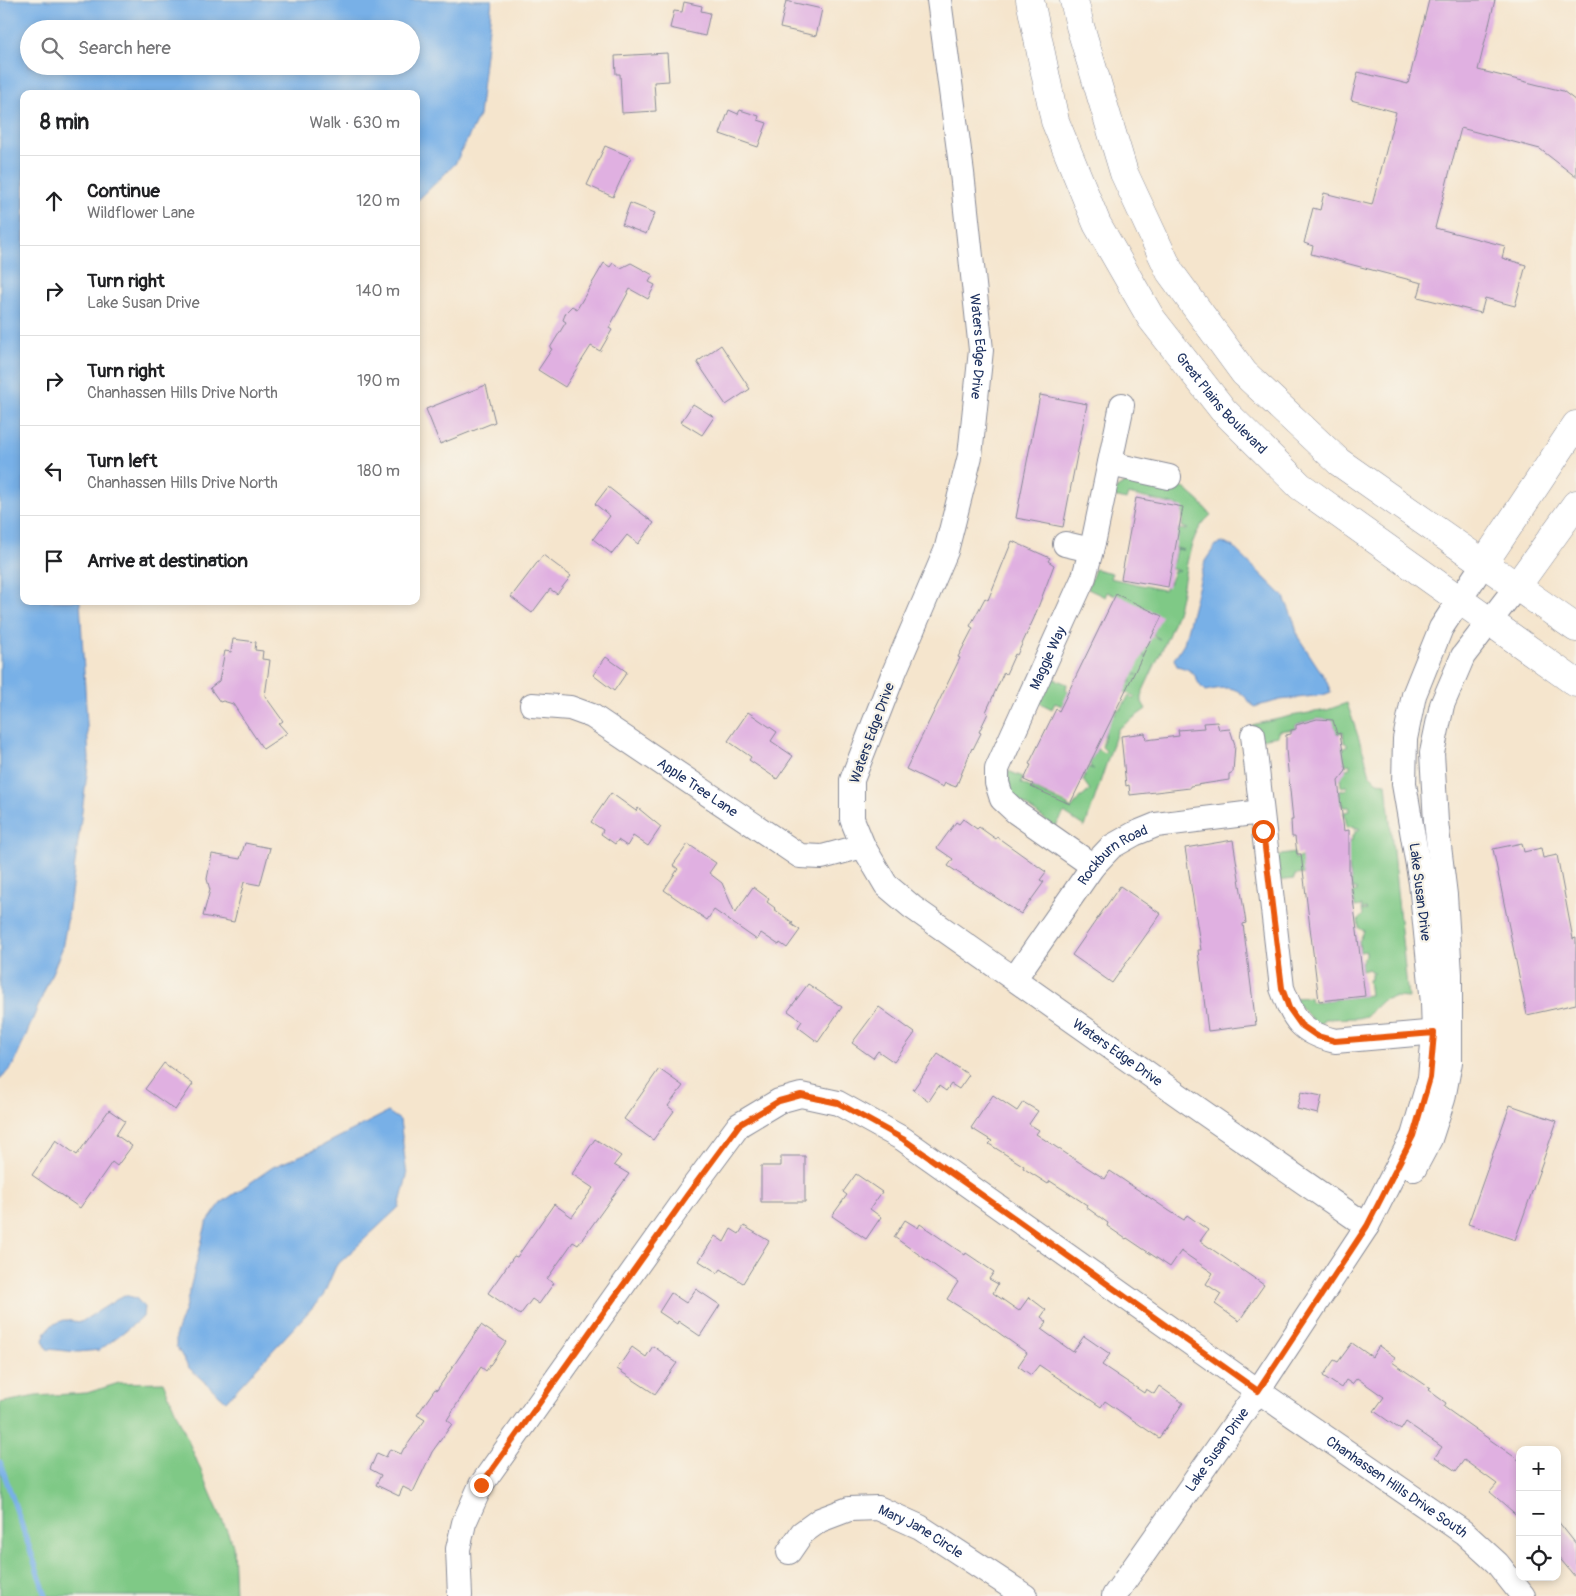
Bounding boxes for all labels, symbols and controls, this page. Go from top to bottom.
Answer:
search box [20,20,420,75]
icon: search [38,34,66,62]
text: Search here [78,36,171,60]
text: 8 min [40,109,89,136]
text: Walk · 630 m [309,113,400,133]
text: Continue [87,179,160,203]
icon: ahead [40,187,68,215]
text: 120 m [356,191,400,211]
text: Wildflower Lane [87,203,195,223]
text: Turn right [87,269,165,293]
icon: right [40,277,68,305]
text: 140 m [356,281,400,301]
text: Lake Susan Drive [87,293,200,313]
street label: Waters Edge Drive [967,293,990,400]
street label: Great Plains Boulevard [1173,349,1271,458]
text: Turn right [87,359,165,383]
icon: right [40,367,68,395]
text: 190 m [357,371,400,391]
text: Chanhassen Hills Drive North [87,383,278,403]
text: Turn left [87,449,157,473]
icon: left [40,457,68,485]
text: 180 m [357,461,400,481]
text: Chanhassen Hills Drive North [87,473,278,493]
icon: arrive [40,547,68,575]
text: Arrive at destination [87,549,248,573]
street label: Maggie Way [1026,623,1069,692]
street label: Waters Edge Drive [846,680,898,786]
street label: Apple Tree Lane [654,754,741,820]
route start [1252,820,1275,843]
street label: Rockburn Road [1074,821,1150,888]
street label: Lake Susan Drive [1406,842,1434,942]
street label: Waters Edge Drive [1070,1015,1166,1090]
street label: Lake Susan Drive [1182,1404,1252,1495]
street label: Chanhassen Hills Drive South [1323,1432,1472,1541]
map controls [1516,1446,1561,1581]
button: + [1516,1446,1561,1491]
route end [470,1474,493,1497]
button: − [1516,1491,1561,1536]
street label: Mary Jane Circle [876,1501,967,1562]
button: locate [1516,1536,1561,1581]

